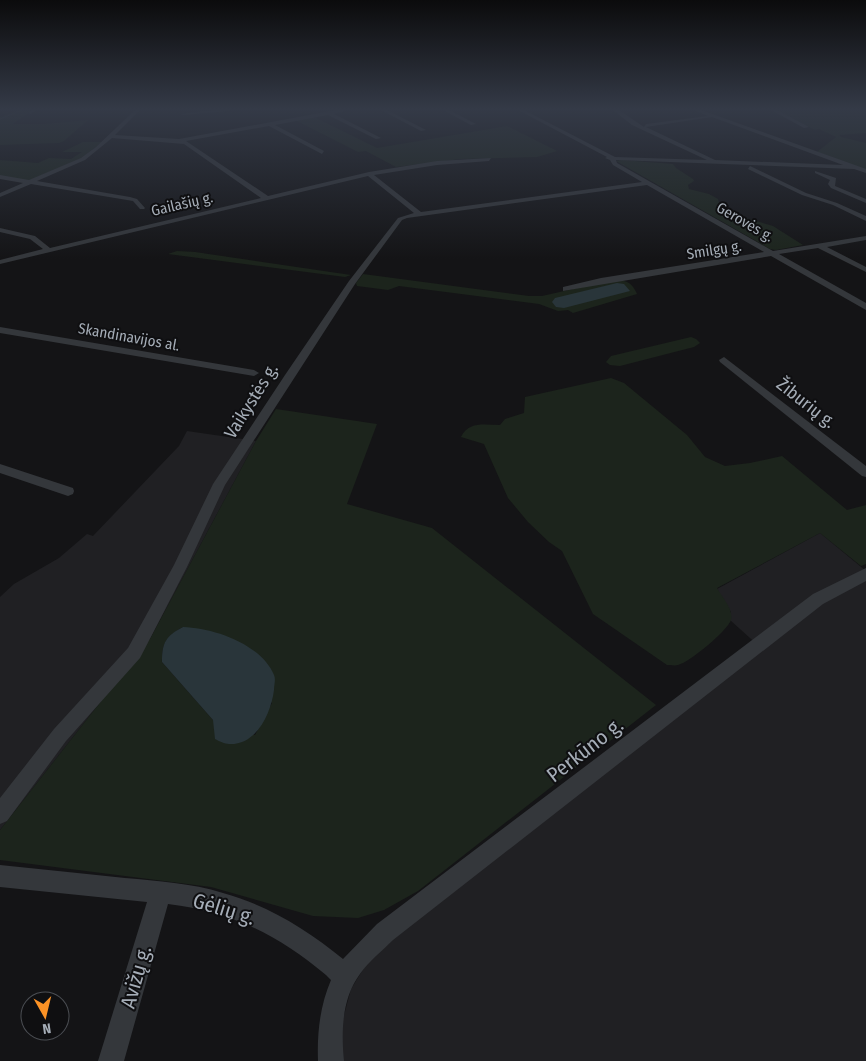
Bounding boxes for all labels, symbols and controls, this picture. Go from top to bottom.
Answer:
street label: Gailašių g. [149,188,215,220]
street label: Gerovės g. [713,198,777,246]
street label: Smilgų g. [685,237,743,263]
street label: Skandinavijos al. [77,319,181,355]
street label: Vaikystės g. [219,359,283,443]
street label: Žiburių g. [772,373,840,433]
street label: Perkūno g. [542,712,628,788]
street label: Gėlių g. [190,887,258,931]
street label: Avižų g. [115,943,157,1011]
north arrow [20,991,70,1041]
text: N [41,1019,52,1037]

